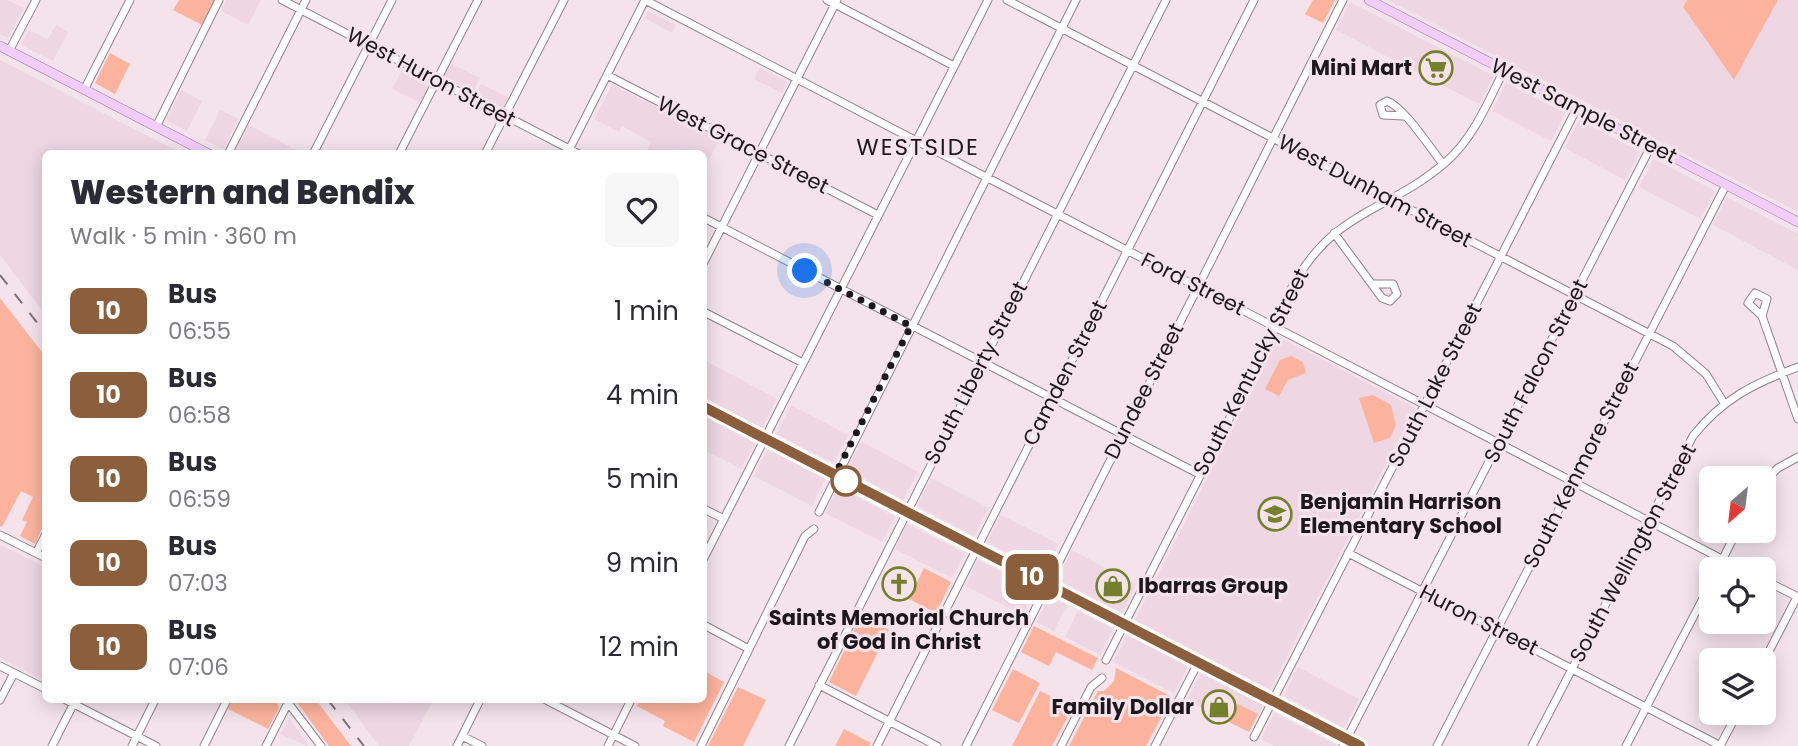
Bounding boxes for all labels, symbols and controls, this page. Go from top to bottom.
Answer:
street label: West Huron Street [342,20,521,133]
supermarket icon: Mini Mart [1417,49,1455,87]
street label: West Sample Street [1486,51,1682,170]
place label: Mini Mart [1311,53,1412,82]
street label: West Grace Street [652,89,834,200]
street label: West Dunham Street [1273,127,1477,254]
district label: WESTSIDE [856,131,980,163]
text: Western and Bendix [70,169,415,216]
button: heart [605,173,679,247]
text: Walk · 5 min · 360 m [70,220,297,252]
street label: Ford Street [1136,245,1250,322]
your location [787,253,822,288]
street label: South Kentucky Street [1186,263,1315,480]
street label: South Falcon Street [1477,274,1594,468]
text: Bus [168,276,217,312]
street label: South Liberty Street [917,276,1034,469]
text: 1 min [614,293,679,329]
text: 10 [96,294,121,327]
street label: Camden Street [1015,295,1114,451]
street label: South Lake Street [1381,298,1488,472]
text: 06:55 [168,315,231,347]
street label: Dundee Street [1097,318,1190,464]
street label: South Kenmore Street [1516,357,1645,573]
text: Bus [168,360,217,396]
text: 4 min [606,377,679,413]
text: 10 [96,378,121,411]
text: 06:58 [168,399,231,431]
street label: South Wellington Street [1562,438,1703,667]
text: Bus [168,444,217,480]
text: 5 min [606,461,679,497]
text: 10 [96,462,121,495]
unlabelled marker [831,466,861,496]
north arrow [1699,466,1776,542]
map controls [1699,466,1776,725]
text: 06:59 [168,483,231,515]
place label: Benjamin Harrison Elementary School [1300,487,1502,540]
school or university icon: Benjamin Harrison Elementary School [1256,495,1294,533]
text: Bus [168,528,217,564]
text: 9 min [606,545,679,581]
text: 10 [96,546,121,579]
line badge: 10 [1000,554,1064,600]
button: locate [1699,557,1776,634]
text: 10 [1020,560,1044,593]
church icon: Saints Memorial Church of God in Christ [880,565,918,603]
text: 07:03 [168,567,228,599]
shop icon: Ibarras Group [1094,567,1132,605]
place label: Ibarras Group [1138,571,1288,600]
street label: Huron Street [1415,577,1544,662]
place label: Saints Memorial Church of God in Christ [769,603,1029,656]
text: Bus [168,612,217,648]
text: 12 min [599,629,679,665]
text: 10 [96,630,121,663]
button: layers [1699,648,1776,725]
text: 07:06 [168,651,229,683]
shop icon: Family Dollar [1200,688,1238,726]
place label: Family Dollar [1052,692,1194,721]

